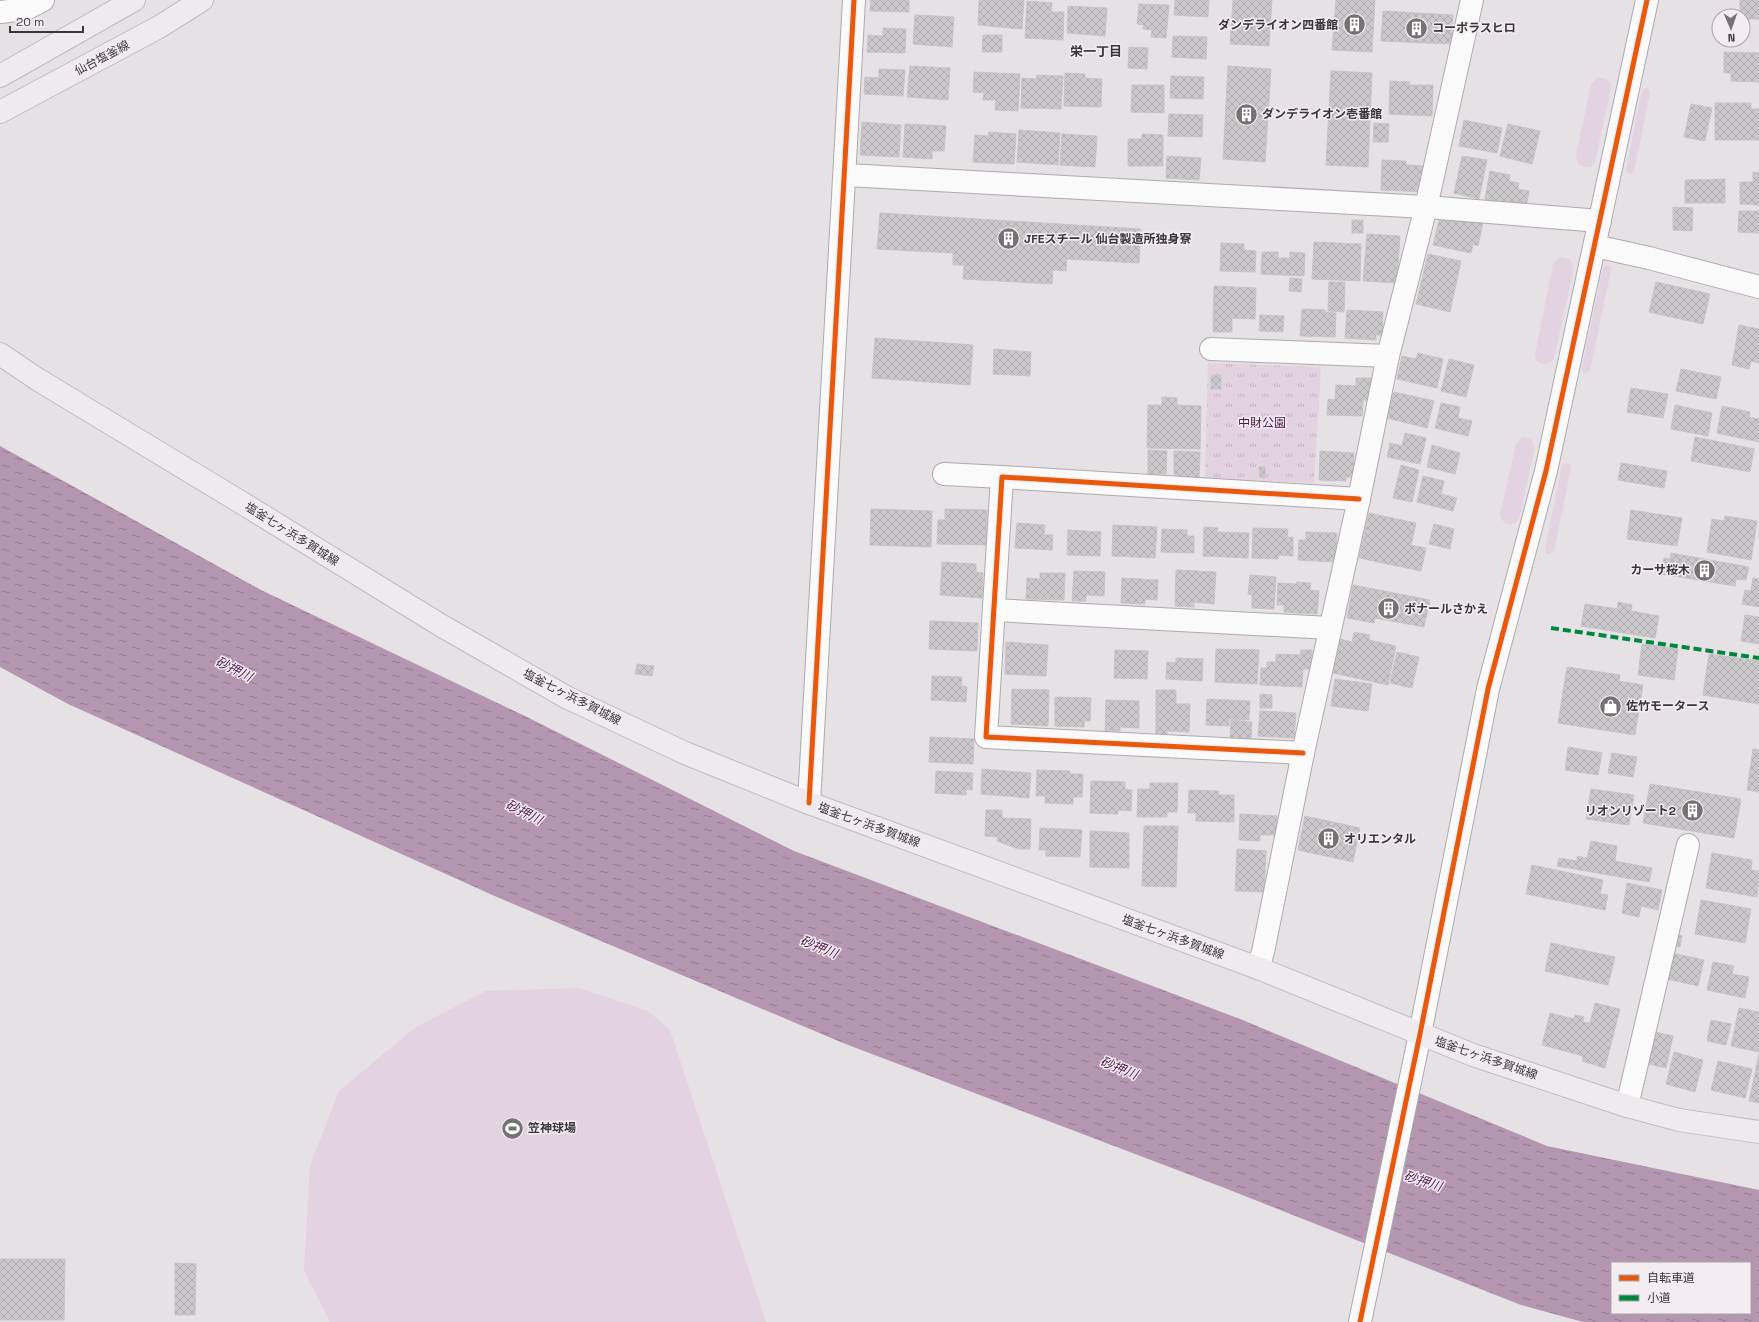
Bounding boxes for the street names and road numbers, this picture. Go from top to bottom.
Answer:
street label: 仙台塩釜線 [72,37,132,79]
street label: 塩釜七ヶ浜多賀城線 [242,499,342,569]
street label: 塩釜七ヶ浜多賀城線 [520,665,624,729]
street label: 塩釜七ヶ浜多賀城線 [816,799,922,851]
street label: 塩釜七ヶ浜多賀城線 [1120,911,1226,963]
street label: 塩釜七ヶ浜多賀城線 [1432,1033,1540,1083]

